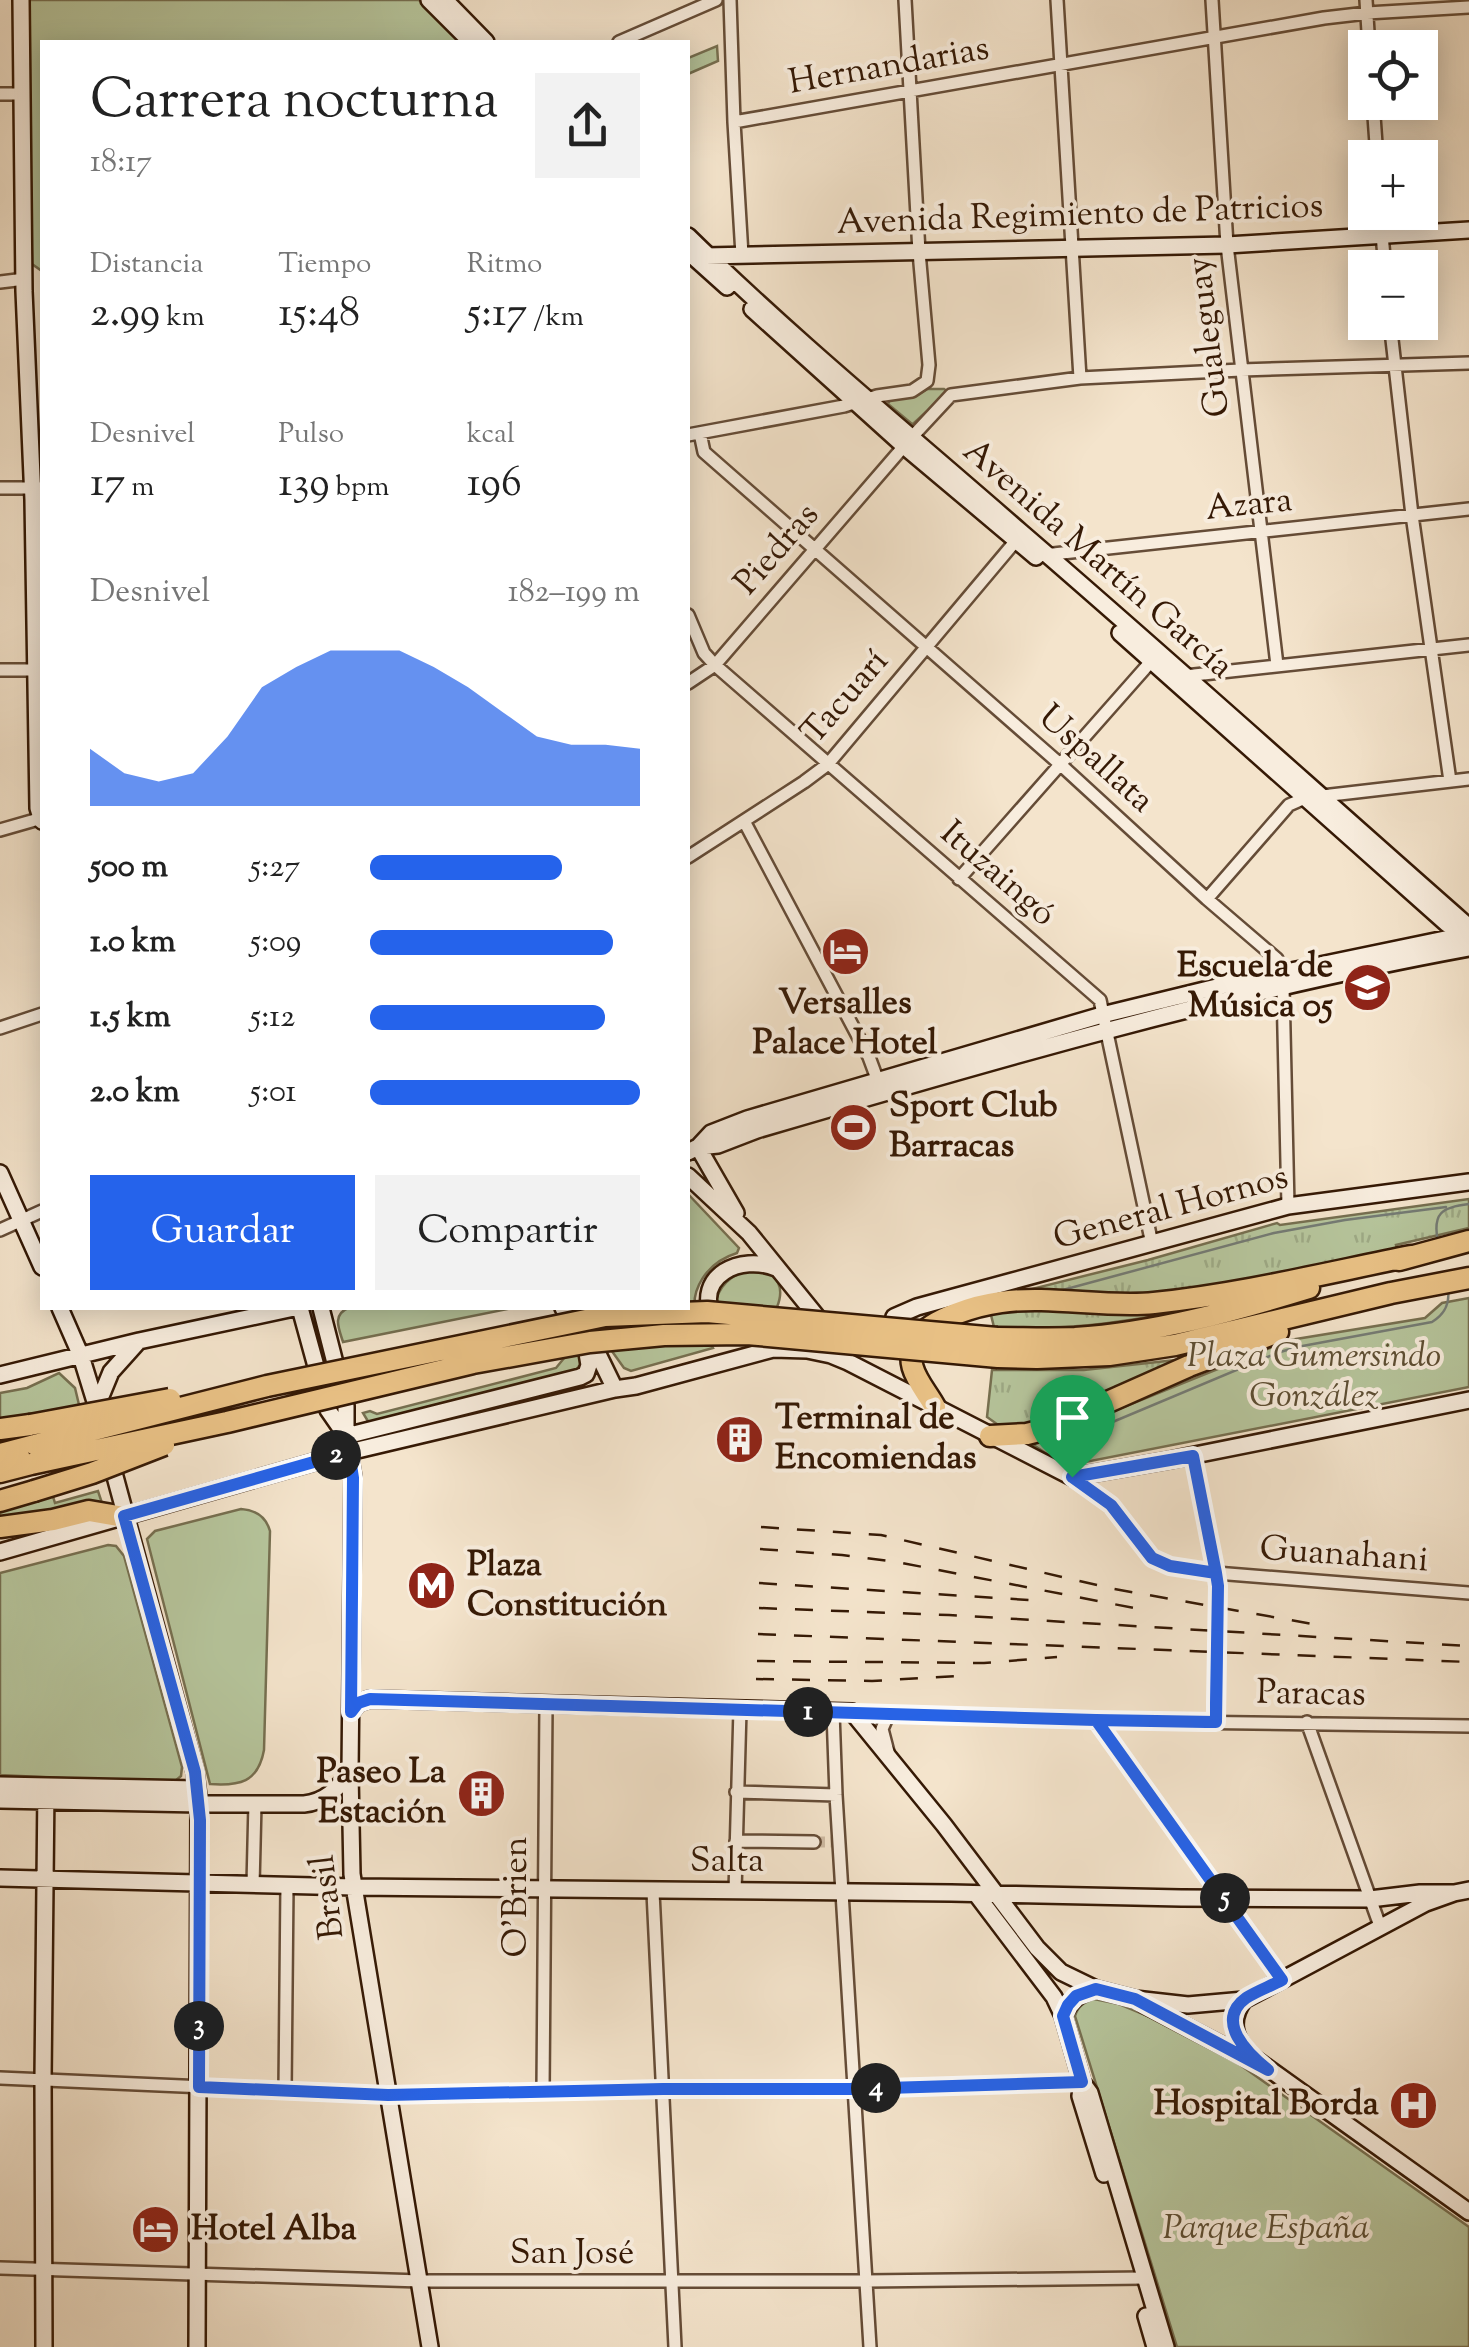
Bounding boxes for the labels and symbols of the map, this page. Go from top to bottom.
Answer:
street label: Hernandarias [785,24,993,110]
street label: Avenida Regimiento de Patricios [836,182,1324,250]
street label: Gualeguay [1175,254,1245,420]
street label: Avenida Martín García [950,428,1244,692]
street label: Azara [1203,476,1295,536]
street label: Piedras [723,493,833,607]
street label: Tacuarí [790,639,902,757]
street label: Uspallata [1025,694,1165,826]
street label: Ituzaingó [928,810,1066,940]
hotel icon: Versalles Palace Hotel [819,926,871,978]
place label: Escuela de Música 05 [1177,942,1333,1033]
school or university icon: Escuela de Música 05 [1342,961,1394,1013]
place label: Versalles Palace Hotel [753,979,938,1070]
place label: Sport Club Barracas [889,1082,1058,1173]
sports icon: Sport Club Barracas [828,1101,880,1153]
street label: General Hornos [1048,1153,1294,1265]
park label: Plaza Gumersindo González [1187,1332,1441,1423]
pin [1030,1375,1115,1478]
place label: Terminal de Encomiendas [775,1394,976,1485]
building icon: Terminal de Encomiendas [714,1413,766,1465]
pin: 2 [311,1430,361,1480]
street label: Guanahani [1258,1525,1430,1587]
place label: Plaza Constitución [467,1541,667,1632]
metro station icon: Plaza Constitución [406,1560,458,1612]
street label: Paracas [1256,1669,1366,1721]
pin: 1 [783,1687,833,1737]
place label: Paseo La Estación [317,1748,446,1839]
building icon: Paseo La Estación [455,1767,507,1819]
street label: O'Brien [492,1836,543,1958]
street label: Salta [690,1837,764,1888]
street label: Brasil [298,1852,359,1942]
pin: 5 [1200,1873,1250,1923]
pin: 3 [174,2001,224,2051]
pin: 4 [851,2063,901,2113]
hospital icon: Hospital Borda [1388,2079,1440,2131]
place label: Hospital Borda [1154,2080,1379,2131]
hotel icon: Hotel Alba [130,2204,182,2256]
park label: Parque España [1163,2204,1369,2255]
place label: Hotel Alba [191,2205,357,2256]
street label: San José [510,2229,634,2280]

